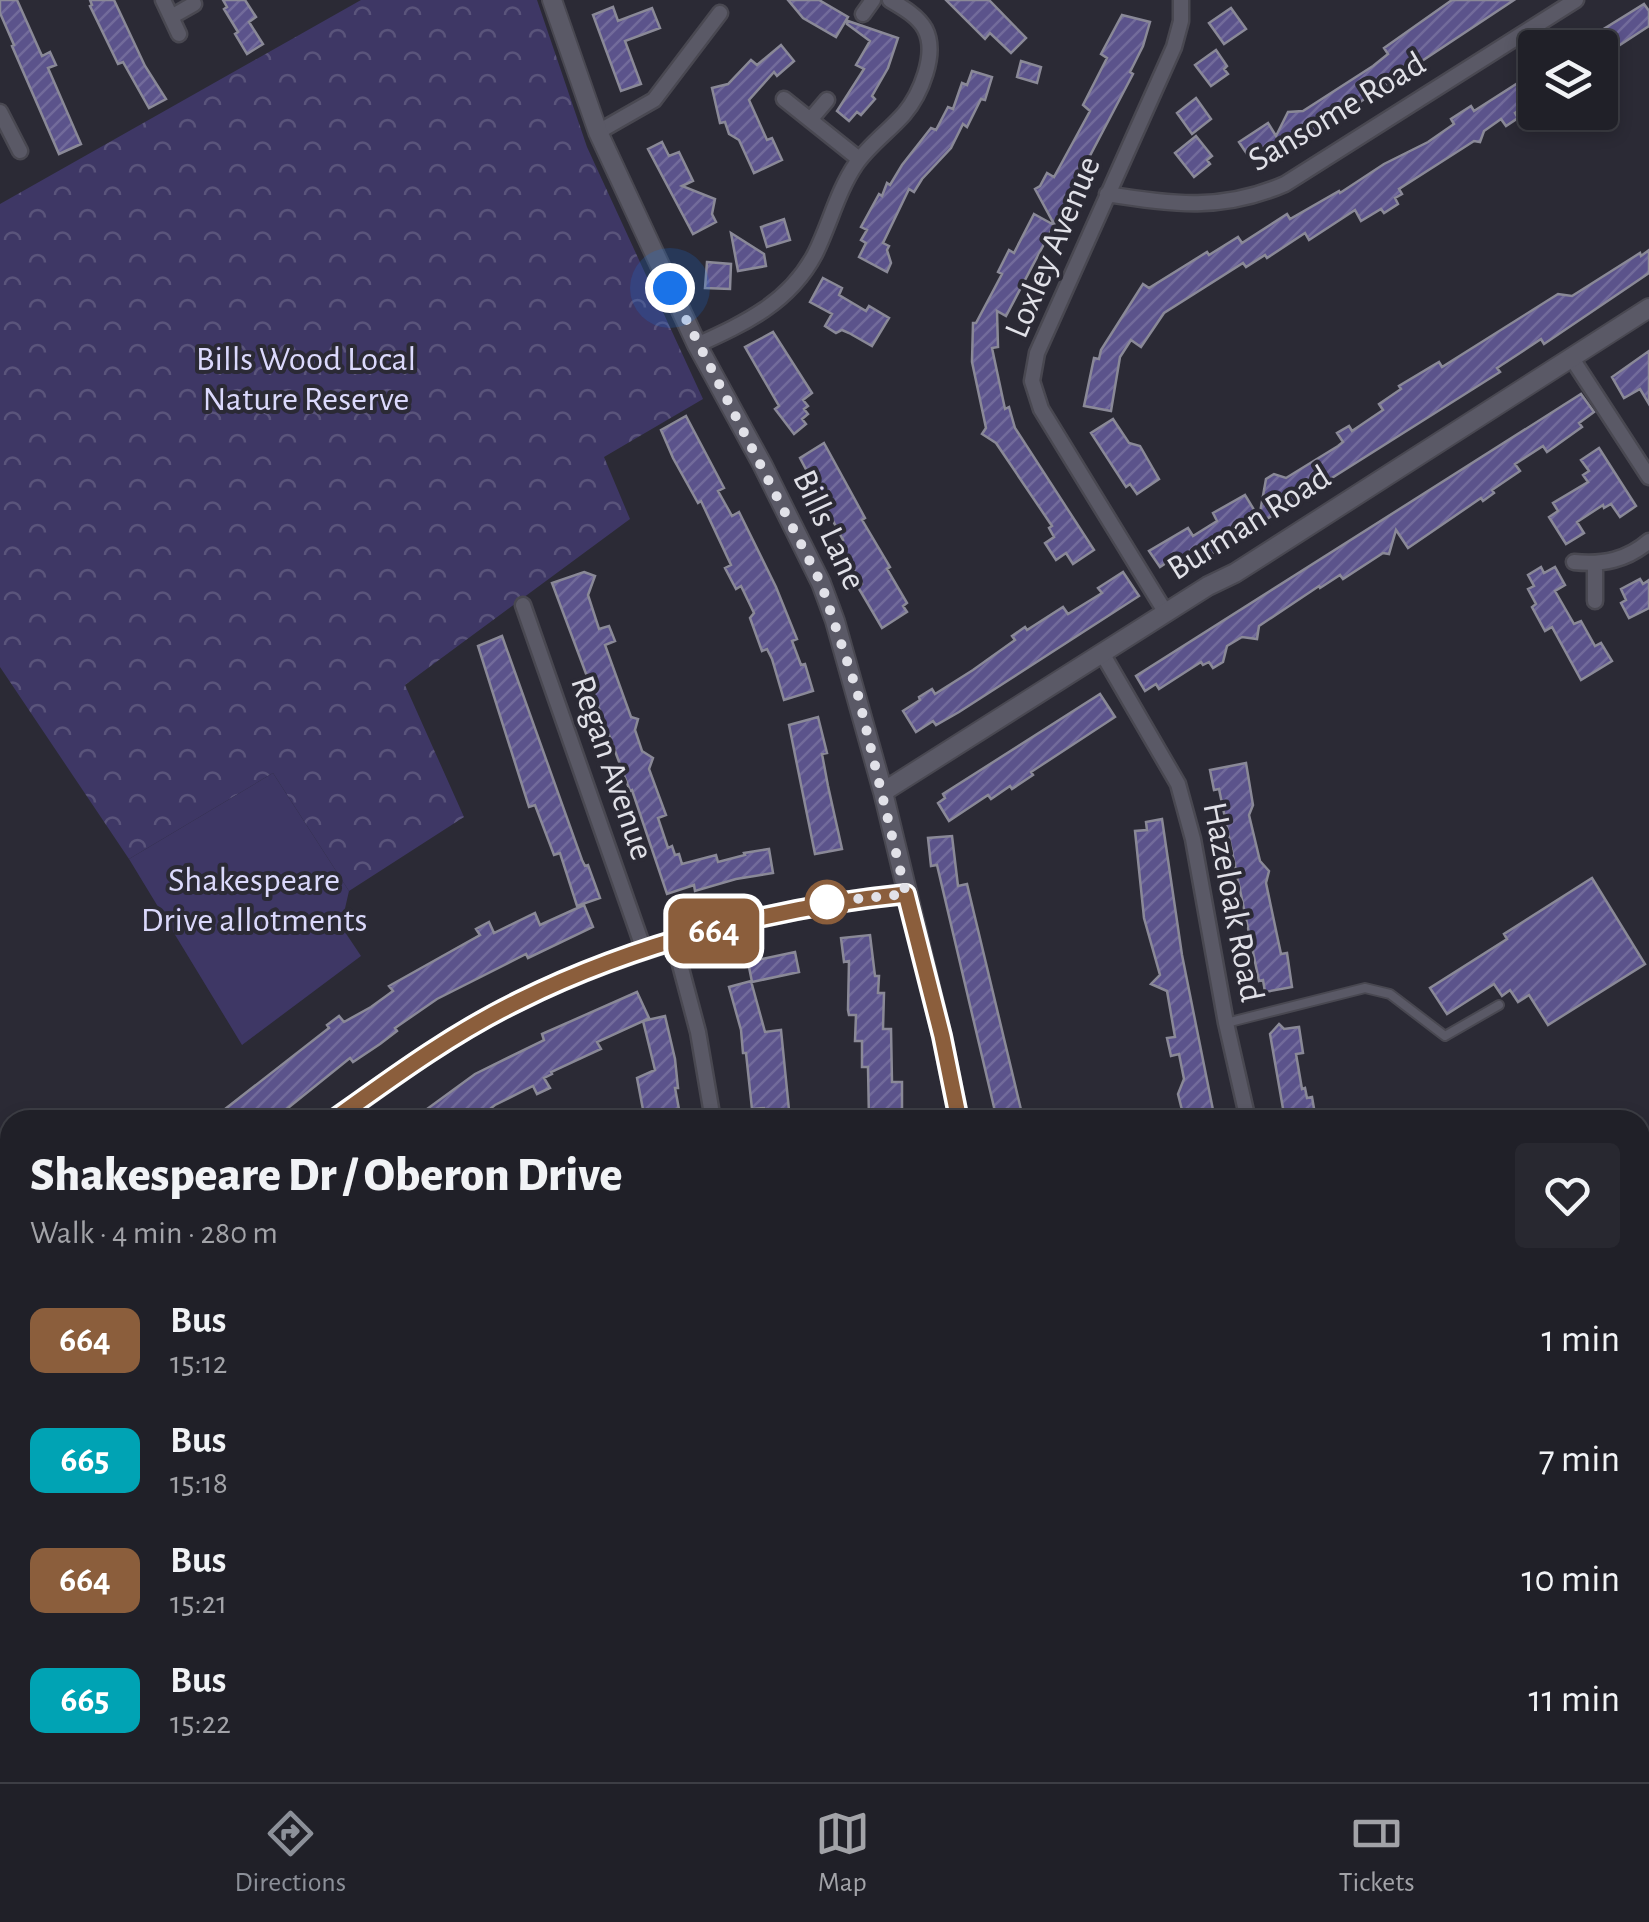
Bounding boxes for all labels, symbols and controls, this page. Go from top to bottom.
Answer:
map controls [1518,30,1618,130]
button: layers [1518,30,1618,130]
street label: Sansome Road [1243,46,1431,178]
street label: Loxley Avenue [999,151,1107,343]
your location [645,263,695,313]
park label: Bills Wood Local Nature Reserve [196,342,416,417]
street label: Burman Road [1161,459,1337,587]
street label: Bills Lane [786,465,872,595]
street label: Regan Avenue [564,671,660,865]
street label: Hazeloak Road [1196,799,1270,1005]
park label: Shakespeare Drive allotments [141,863,367,938]
unlabelled marker [806,881,848,923]
line badge: 664 [656,898,772,964]
text: 664 [688,914,740,949]
button: heart [1515,1143,1620,1248]
text: Shakespeare Dr / Oberon Drive [30,1152,622,1200]
text: Walk · 4 min · 280 m [30,1217,278,1249]
text: Bus [170,1302,226,1340]
text: 1 min [1541,1321,1620,1359]
text: 664 [59,1323,111,1358]
text: 15:12 [170,1347,227,1379]
text: Bus [170,1422,226,1460]
text: 7 min [1539,1441,1620,1479]
text: 665 [61,1443,109,1478]
text: 15:18 [170,1467,228,1499]
text: Bus [170,1542,226,1580]
text: 10 min [1521,1561,1620,1599]
text: 664 [59,1563,111,1598]
text: 15:21 [170,1587,227,1619]
text: Bus [170,1662,226,1700]
text: 11 min [1528,1681,1620,1719]
text: 665 [61,1683,109,1718]
text: 15:22 [170,1707,231,1739]
tab: Directions [234,1806,346,1900]
tab: Map [815,1806,870,1900]
tab: Tickets [1339,1806,1415,1900]

